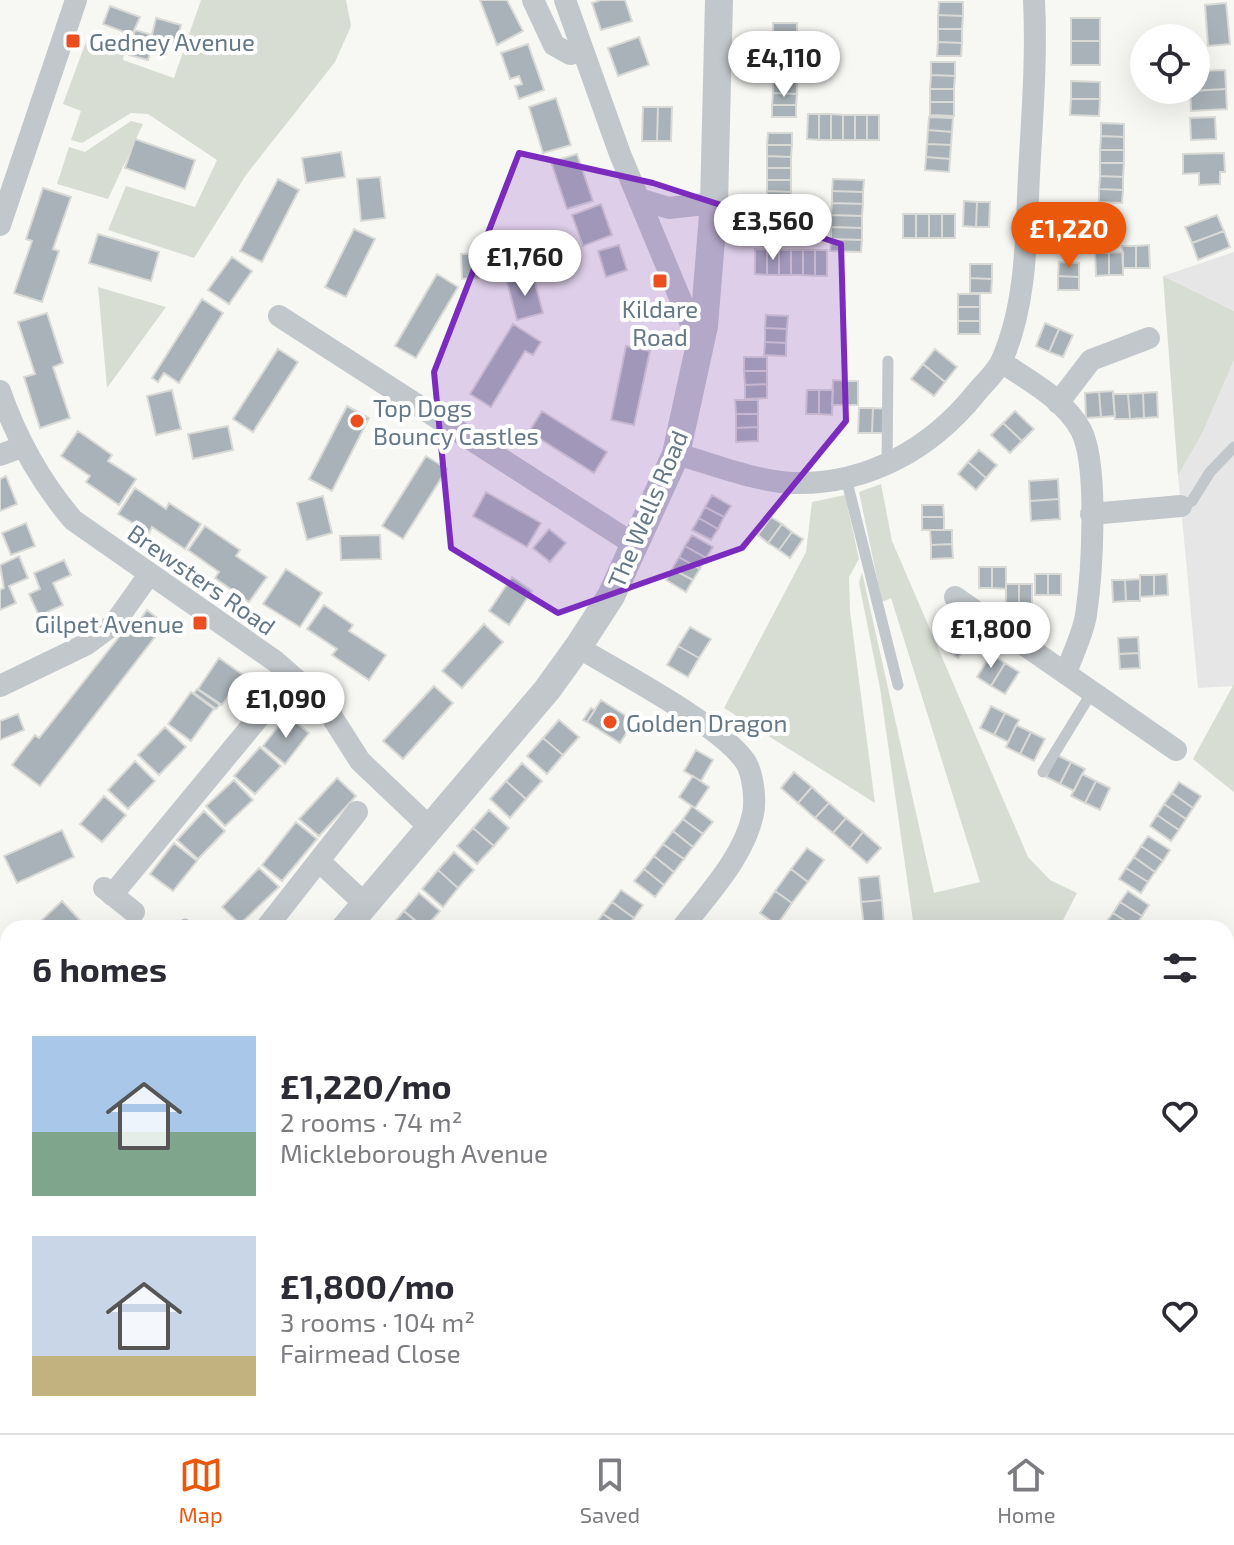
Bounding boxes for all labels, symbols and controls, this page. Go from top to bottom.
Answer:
map controls [1130,24,1210,104]
button: locate [1130,24,1210,104]
place label: Gedney Avenue [89,27,255,56]
pin: £4,110 [719,31,849,99]
marker: Gedney Avenue [64,32,82,50]
text: £4,110 [746,41,822,72]
pin: £3,560 [708,194,838,262]
pin: £1,220 [1004,202,1134,270]
text: £3,560 [732,204,814,235]
text: £1,220 [1029,212,1109,243]
pin: £1,760 [460,230,590,298]
text: £1,760 [486,240,564,271]
marker: Kildare Road [651,272,669,290]
place label: Kildare Road [622,294,698,351]
place label: Top Dogs Bouncy Castles [373,393,539,450]
marker: Top Dogs Bouncy Castles [348,412,366,430]
street label: The Wells Road [601,426,693,592]
street label: Brewsters Road [123,517,281,641]
pin: £1,800 [926,602,1056,670]
place label: Gilpet Avenue [35,609,184,638]
text: £1,800 [950,612,1032,643]
marker: Gilpet Avenue [191,614,209,632]
pin: £1,090 [221,672,351,740]
text: £1,090 [246,682,326,713]
place label: Golden Dragon [626,708,787,737]
marker: Golden Dragon [601,713,619,731]
icon: filters [1158,946,1202,990]
text: 6 homes [32,948,167,989]
text: £1,220/mo [280,1065,452,1106]
icon: home [96,1068,192,1164]
icon: heart [1158,1094,1202,1138]
text: 2 rooms · 74 m² [280,1106,462,1137]
text: Mickleborough Avenue [280,1137,548,1168]
text: £1,800/mo [280,1265,455,1306]
icon: home [96,1268,192,1364]
icon: heart [1158,1294,1202,1338]
text: 3 rooms · 104 m² [280,1306,475,1337]
text: Fairmead Close [280,1337,461,1368]
tab: Map [179,1453,223,1527]
tab: Saved [580,1453,640,1527]
tab: Home [997,1453,1055,1527]

